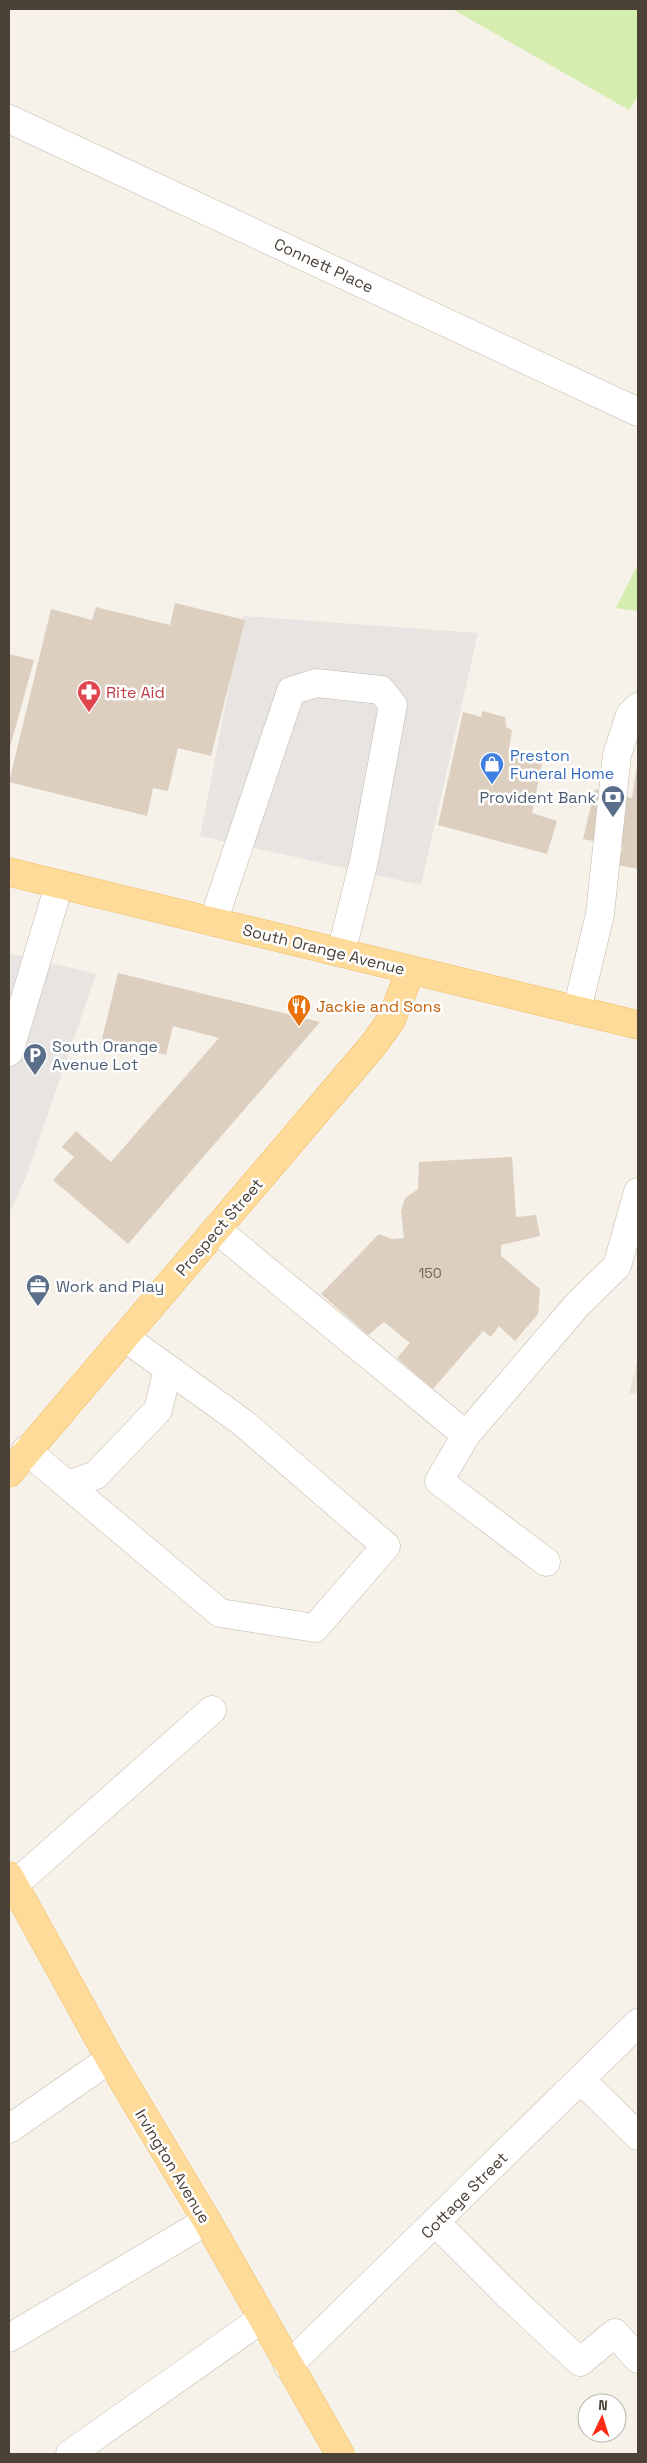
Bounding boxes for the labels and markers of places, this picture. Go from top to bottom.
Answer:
pharmacy icon: Rite Aid [76,679,102,713]
place label: Rite Aid [106,682,165,703]
place label: Preston Funeral Home [510,745,614,784]
shop icon: Preston Funeral Home [479,751,505,785]
bank icon: Provident Bank [600,784,626,818]
place label: Provident Bank [480,787,596,808]
restaurant icon: Jackie and Sons [286,993,312,1027]
place label: Jackie and Sons [316,996,441,1017]
place label: South Orange Avenue Lot [52,1036,158,1075]
parking icon: South Orange Avenue Lot [22,1042,48,1076]
office icon: Work and Play [25,1273,51,1307]
place label: Work and Play [56,1276,164,1297]

